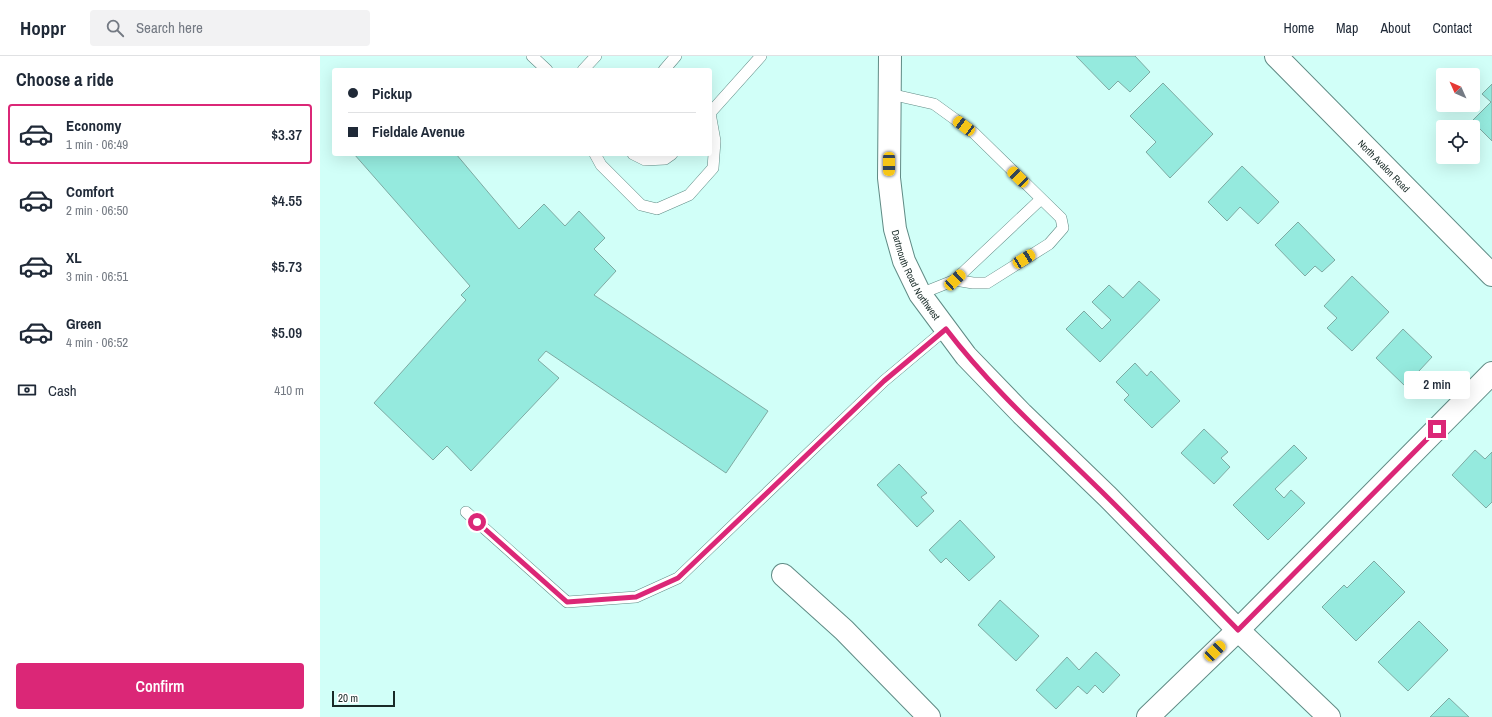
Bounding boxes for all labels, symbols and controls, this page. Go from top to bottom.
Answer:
search box [90,10,370,46]
text: Hoppr [20,15,66,41]
icon: search [104,17,126,39]
text: Search here [136,17,203,38]
text: Home [1283,19,1314,37]
text: Map [1336,19,1358,37]
text: About [1380,19,1410,37]
text: Contact [1432,19,1472,37]
text: Choose a ride [16,67,114,92]
north arrow [1436,68,1480,112]
map controls [1436,68,1480,164]
text: Pickup [372,83,412,104]
car [951,114,977,138]
text: Economy [66,115,121,136]
icon: car [18,116,54,152]
button: locate [1436,120,1480,164]
text: Fieldale Avenue [372,121,465,142]
text: $3.37 [271,124,302,145]
text: 1 min · 06:49 [66,136,128,153]
street label: North Avalon Road [1355,137,1413,195]
car [883,152,895,176]
car [1005,164,1031,190]
text: Comfort [66,181,114,202]
icon: car [18,182,54,218]
text: $4.55 [271,190,302,211]
text: 2 min · 06:50 [66,202,128,219]
street label: Dartmouth Road Northwest [889,228,943,323]
text: XL [66,247,82,268]
icon: car [18,248,54,284]
car [1011,248,1037,270]
text: $5.73 [271,256,302,277]
car [942,267,968,293]
text: 3 min · 06:51 [66,268,128,285]
text: Green [66,313,102,334]
icon: car [18,314,54,350]
text: $5.09 [271,322,302,343]
text: 4 min · 06:52 [66,334,128,351]
callout: 2 min [1404,371,1470,399]
text: 2 min [1423,376,1451,393]
icon: cash [16,379,38,401]
text: Cash [48,380,77,401]
text: 410 m [274,382,304,399]
route end [1428,420,1446,438]
route start [468,513,486,531]
car [1202,638,1228,664]
button: Confirm [16,663,304,709]
scale bar [332,689,395,708]
text: 20 m [338,691,358,705]

